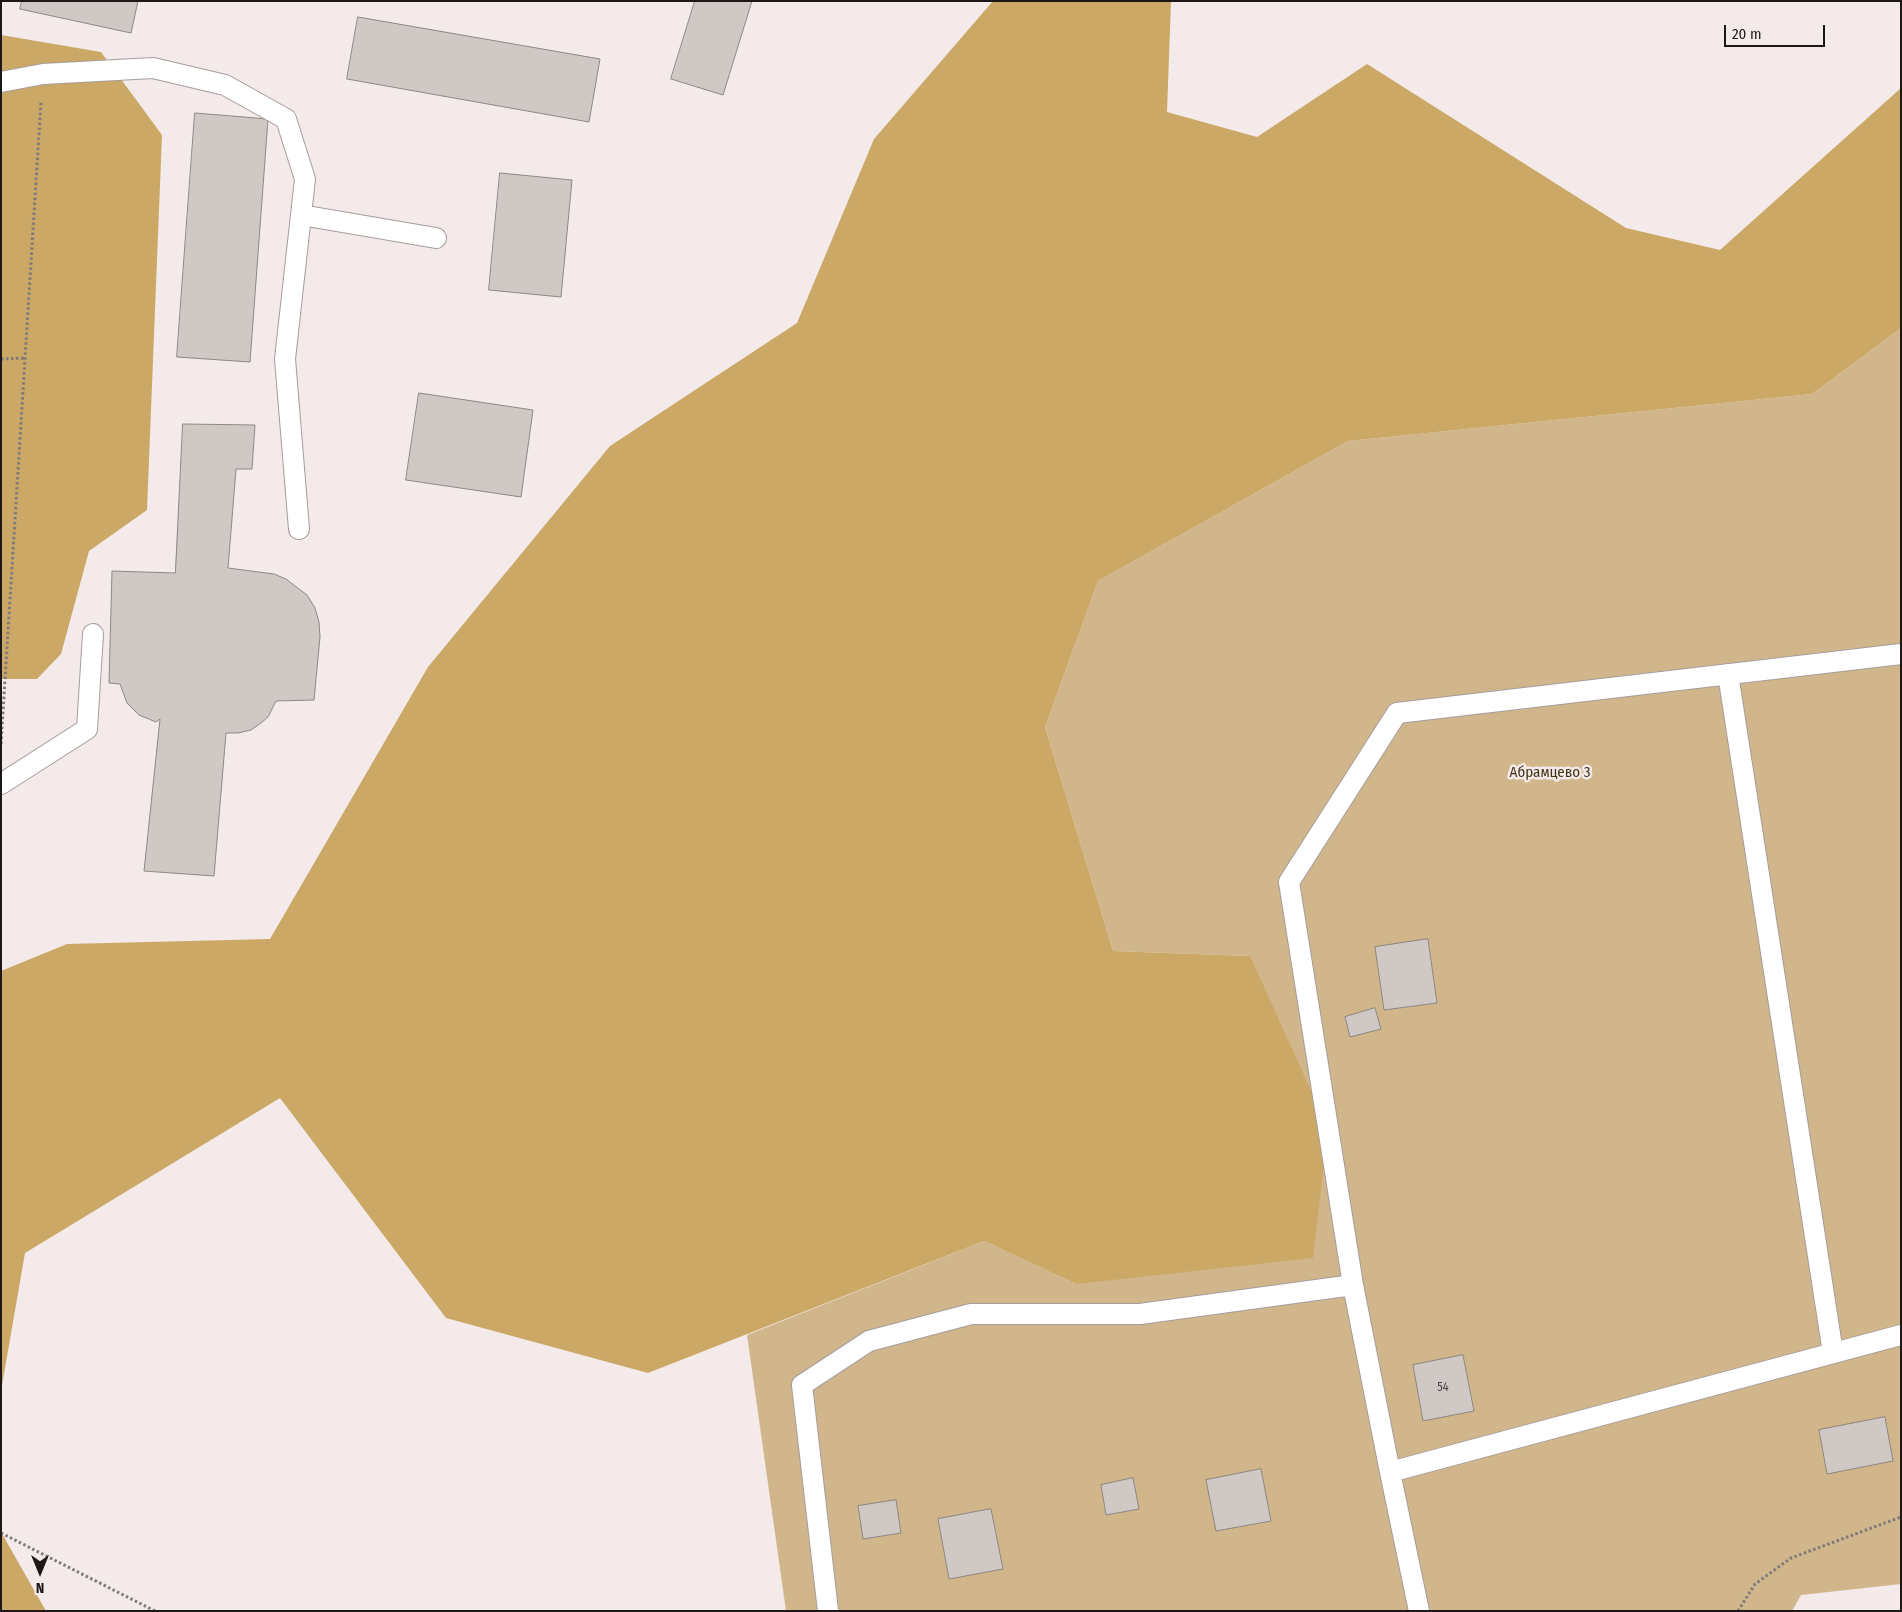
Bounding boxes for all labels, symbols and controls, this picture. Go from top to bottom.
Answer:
scale bar [1727,15,1828,47]
text: 20 m [1732,25,1762,43]
park label: Абрамцево 3 [1510,764,1590,782]
house number: 54 [1437,1381,1449,1395]
north arrow [15,1547,65,1597]
text: N [36,1579,44,1596]

